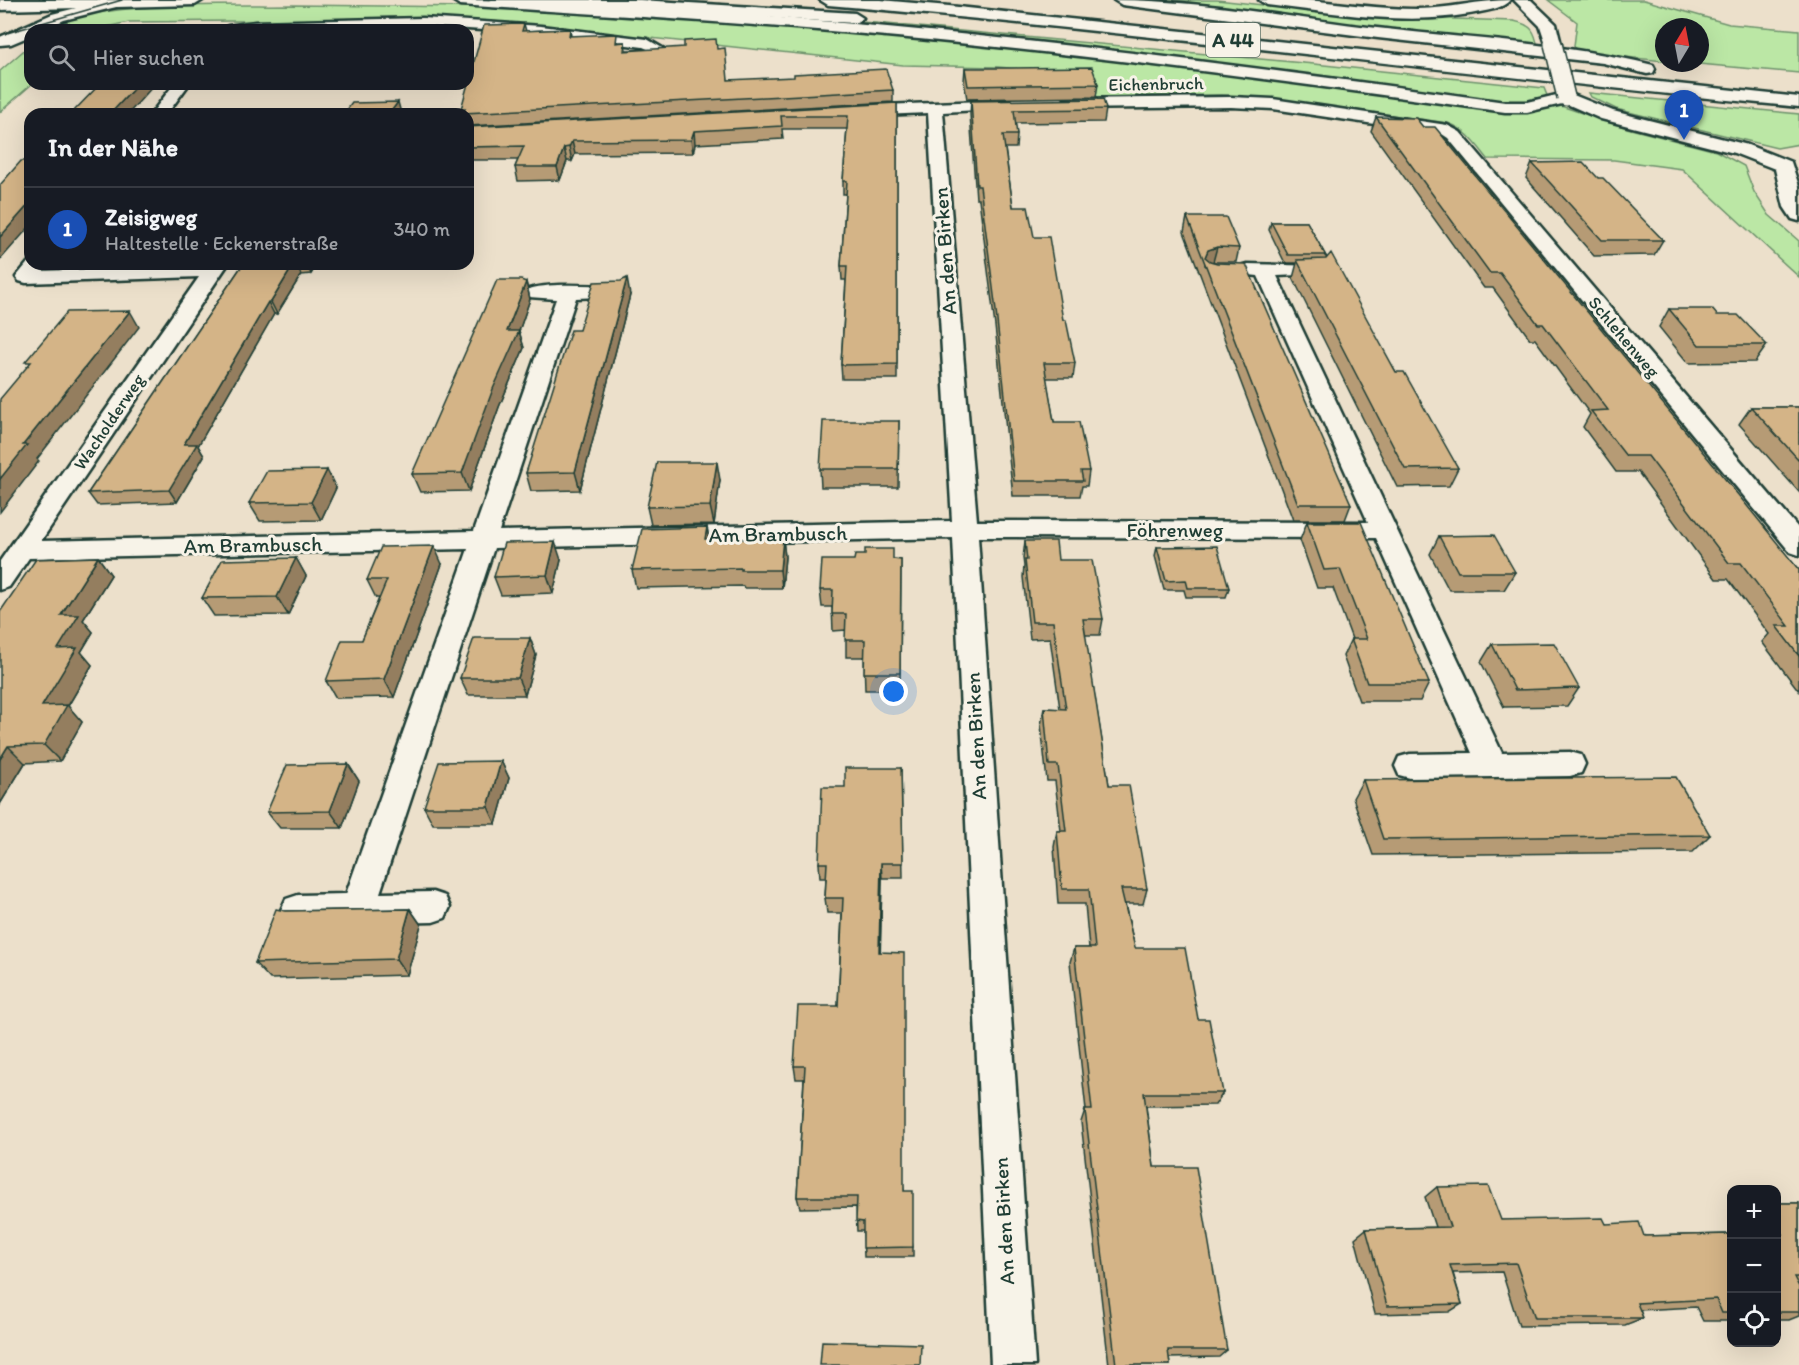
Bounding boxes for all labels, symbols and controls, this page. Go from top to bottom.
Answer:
north arrow [1655,18,1709,72]
road number: A 44 [1206,23,1260,57]
search box [24,24,474,90]
icon: search [45,41,78,74]
text: Hier suchen [93,44,204,71]
street label: Eichenbruch [1108,72,1204,96]
pin: 1 [1664,90,1704,140]
text: In der Nähe [48,131,178,163]
street label: An den Birken [928,186,961,316]
text: Zeisigweg [105,204,197,231]
text: 1 [63,217,72,241]
text: 340 m [393,217,450,241]
text: Haltestelle · Eckenerstraße [105,231,338,255]
street label: Schlehenweg [1584,292,1665,383]
street label: Wacholderweg [69,369,150,474]
street label: Föhrenweg [1127,517,1224,542]
street label: Am Brambusch [708,520,848,547]
street label: Am Brambusch [183,531,323,558]
street label: An den Birken [960,671,991,801]
your location [879,677,908,706]
street label: An den Birken [988,1156,1019,1286]
map controls [1727,1185,1781,1347]
button: + [1727,1185,1781,1239]
button: − [1727,1239,1781,1293]
button: locate [1727,1293,1781,1347]

